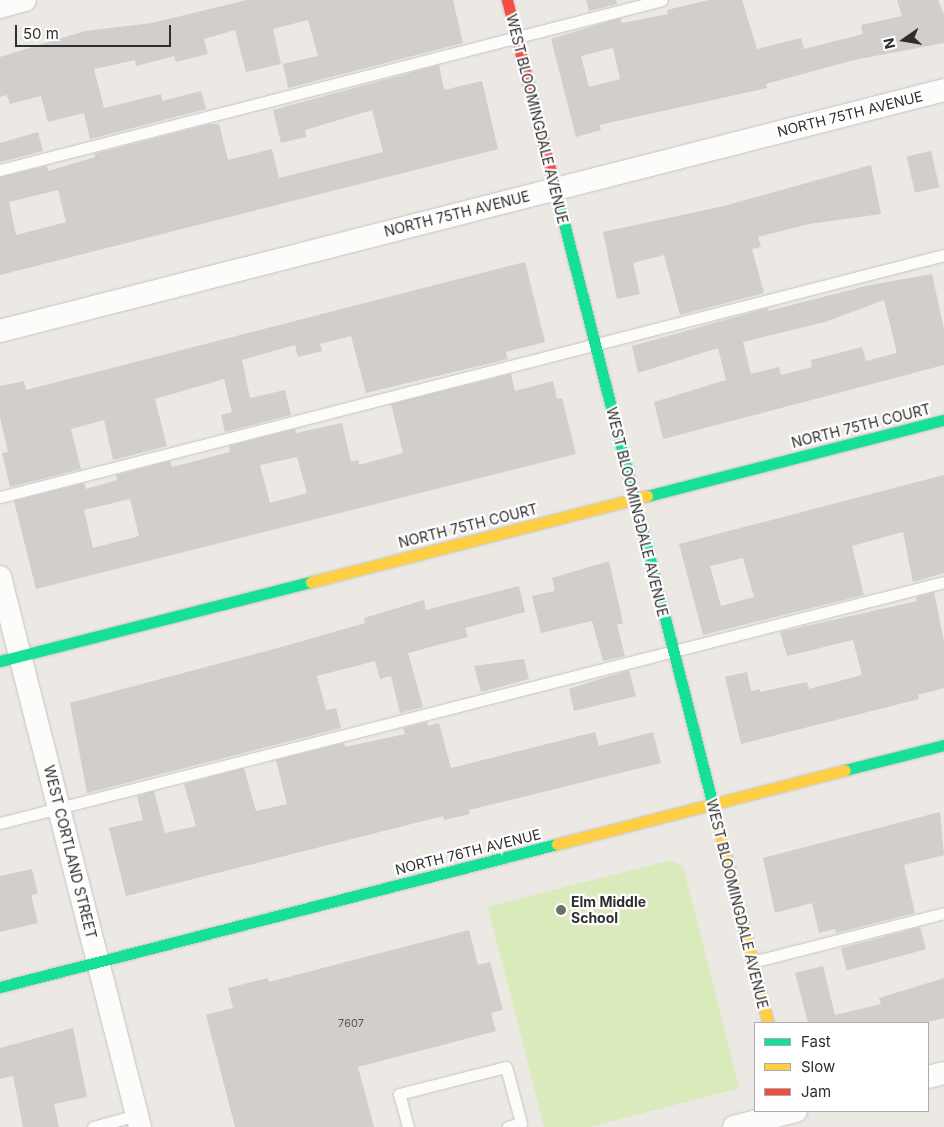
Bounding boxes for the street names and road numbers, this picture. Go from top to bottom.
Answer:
street label: WEST BLOOMINGDALE AVENUE [503,12,571,226]
street label: NORTH 75TH AVENUE [775,88,925,140]
street label: NORTH 75TH AVENUE [382,188,532,240]
street label: NORTH 75TH COURT [790,401,932,451]
street label: WEST BLOOMINGDALE AVENUE [603,405,671,619]
street label: NORTH 75TH COURT [397,501,539,551]
street label: WEST CORTLAND STREET [40,764,100,940]
street label: WEST BLOOMINGDALE AVENUE [703,797,771,1011]
street label: NORTH 76TH AVENUE [393,826,543,878]

